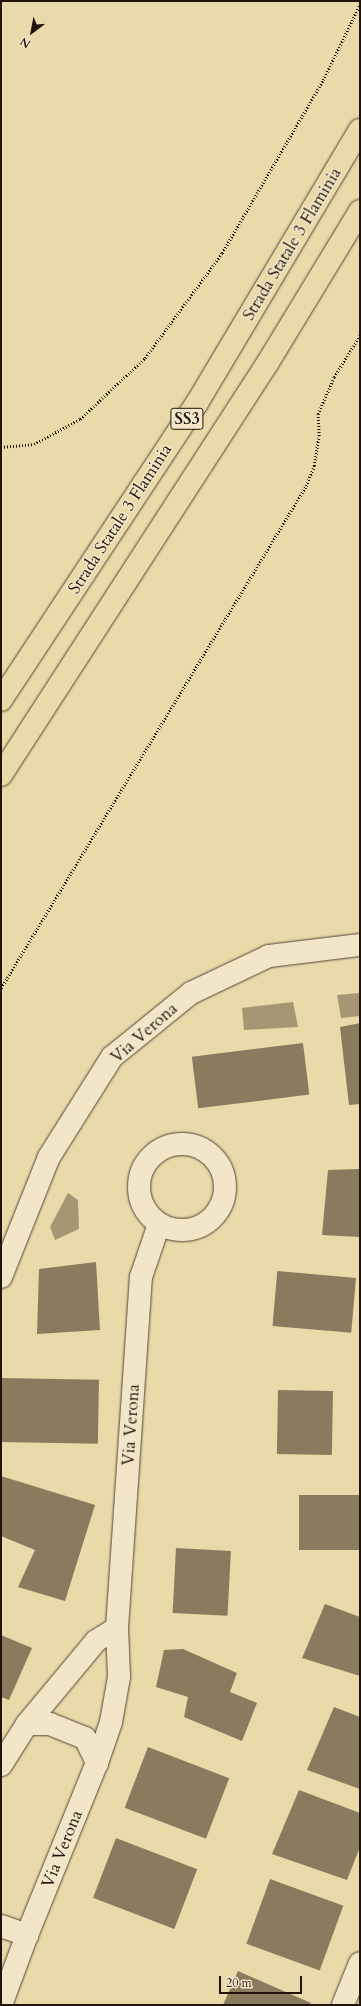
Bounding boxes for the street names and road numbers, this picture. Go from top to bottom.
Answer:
street label: Strada Statale 3 Flaminia [238,164,346,324]
road number: SS3 [170,405,204,433]
street label: Strada Statale 3 Flaminia [64,440,176,598]
street label: Via Verona [106,998,182,1068]
street label: Via Verona [118,1383,144,1467]
street label: Via Verona [37,1807,87,1891]

